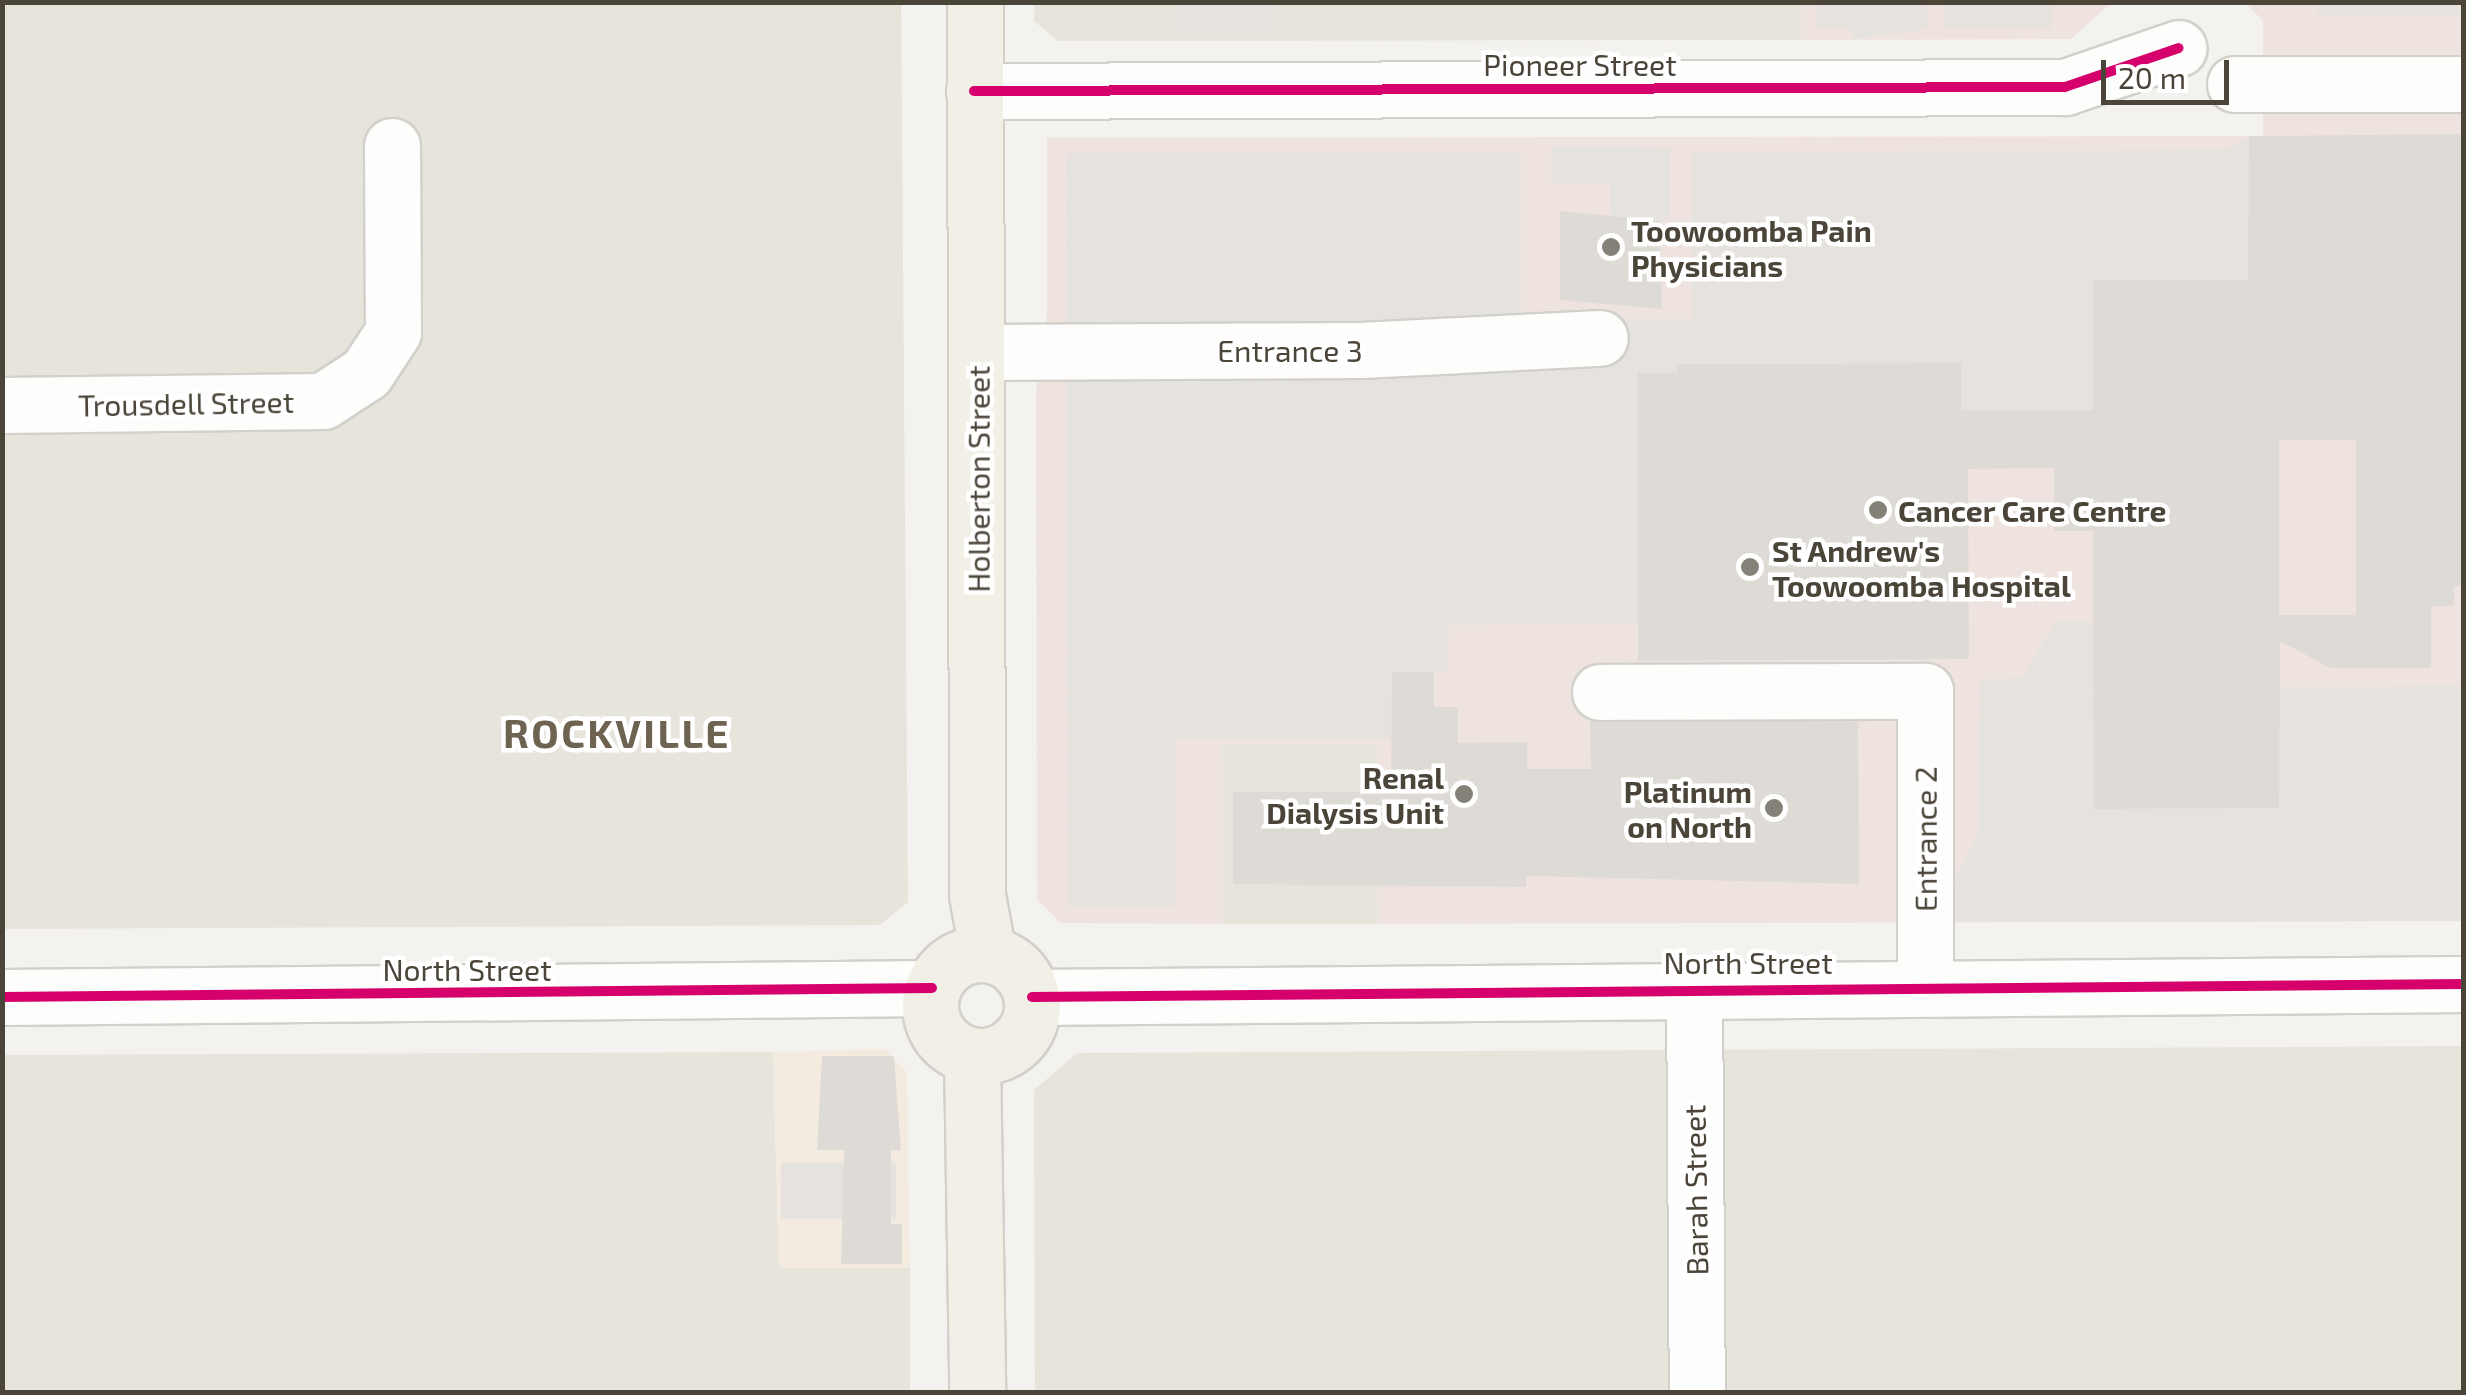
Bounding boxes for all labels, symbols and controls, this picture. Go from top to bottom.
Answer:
scale bar [2106,40,2234,102]
street label: Pioneer Street [1483,46,1677,82]
text: 20 m [2118,59,2186,95]
place label: Toowoomba Pain Physicians [1631,212,1872,282]
marker: Toowoomba Pain Physicians [1600,236,1622,258]
street label: Entrance 3 [1217,332,1363,368]
street label: Holberton Street [960,365,996,593]
street label: Trousdell Street [77,383,295,423]
place label: Cancer Care Centre [1898,492,2167,528]
marker: Cancer Care Centre [1867,499,1889,521]
place label: St Andrew's Toowoomba Hospital [1772,532,2071,602]
marker: St Andrew's Toowoomba Hospital [1737,554,1763,580]
district label: ROCKVILLE [503,708,731,756]
place label: Renal Dialysis Unit [1266,759,1444,830]
street label: Entrance 2 [1907,766,1943,912]
place label: Platinum on North [1624,773,1752,844]
marker: Renal Dialysis Unit [1453,783,1475,805]
marker: Platinum on North [1761,795,1787,821]
street label: North Street [1663,944,1833,980]
street label: North Street [382,951,552,987]
street label: Barah Street [1676,1104,1714,1276]

